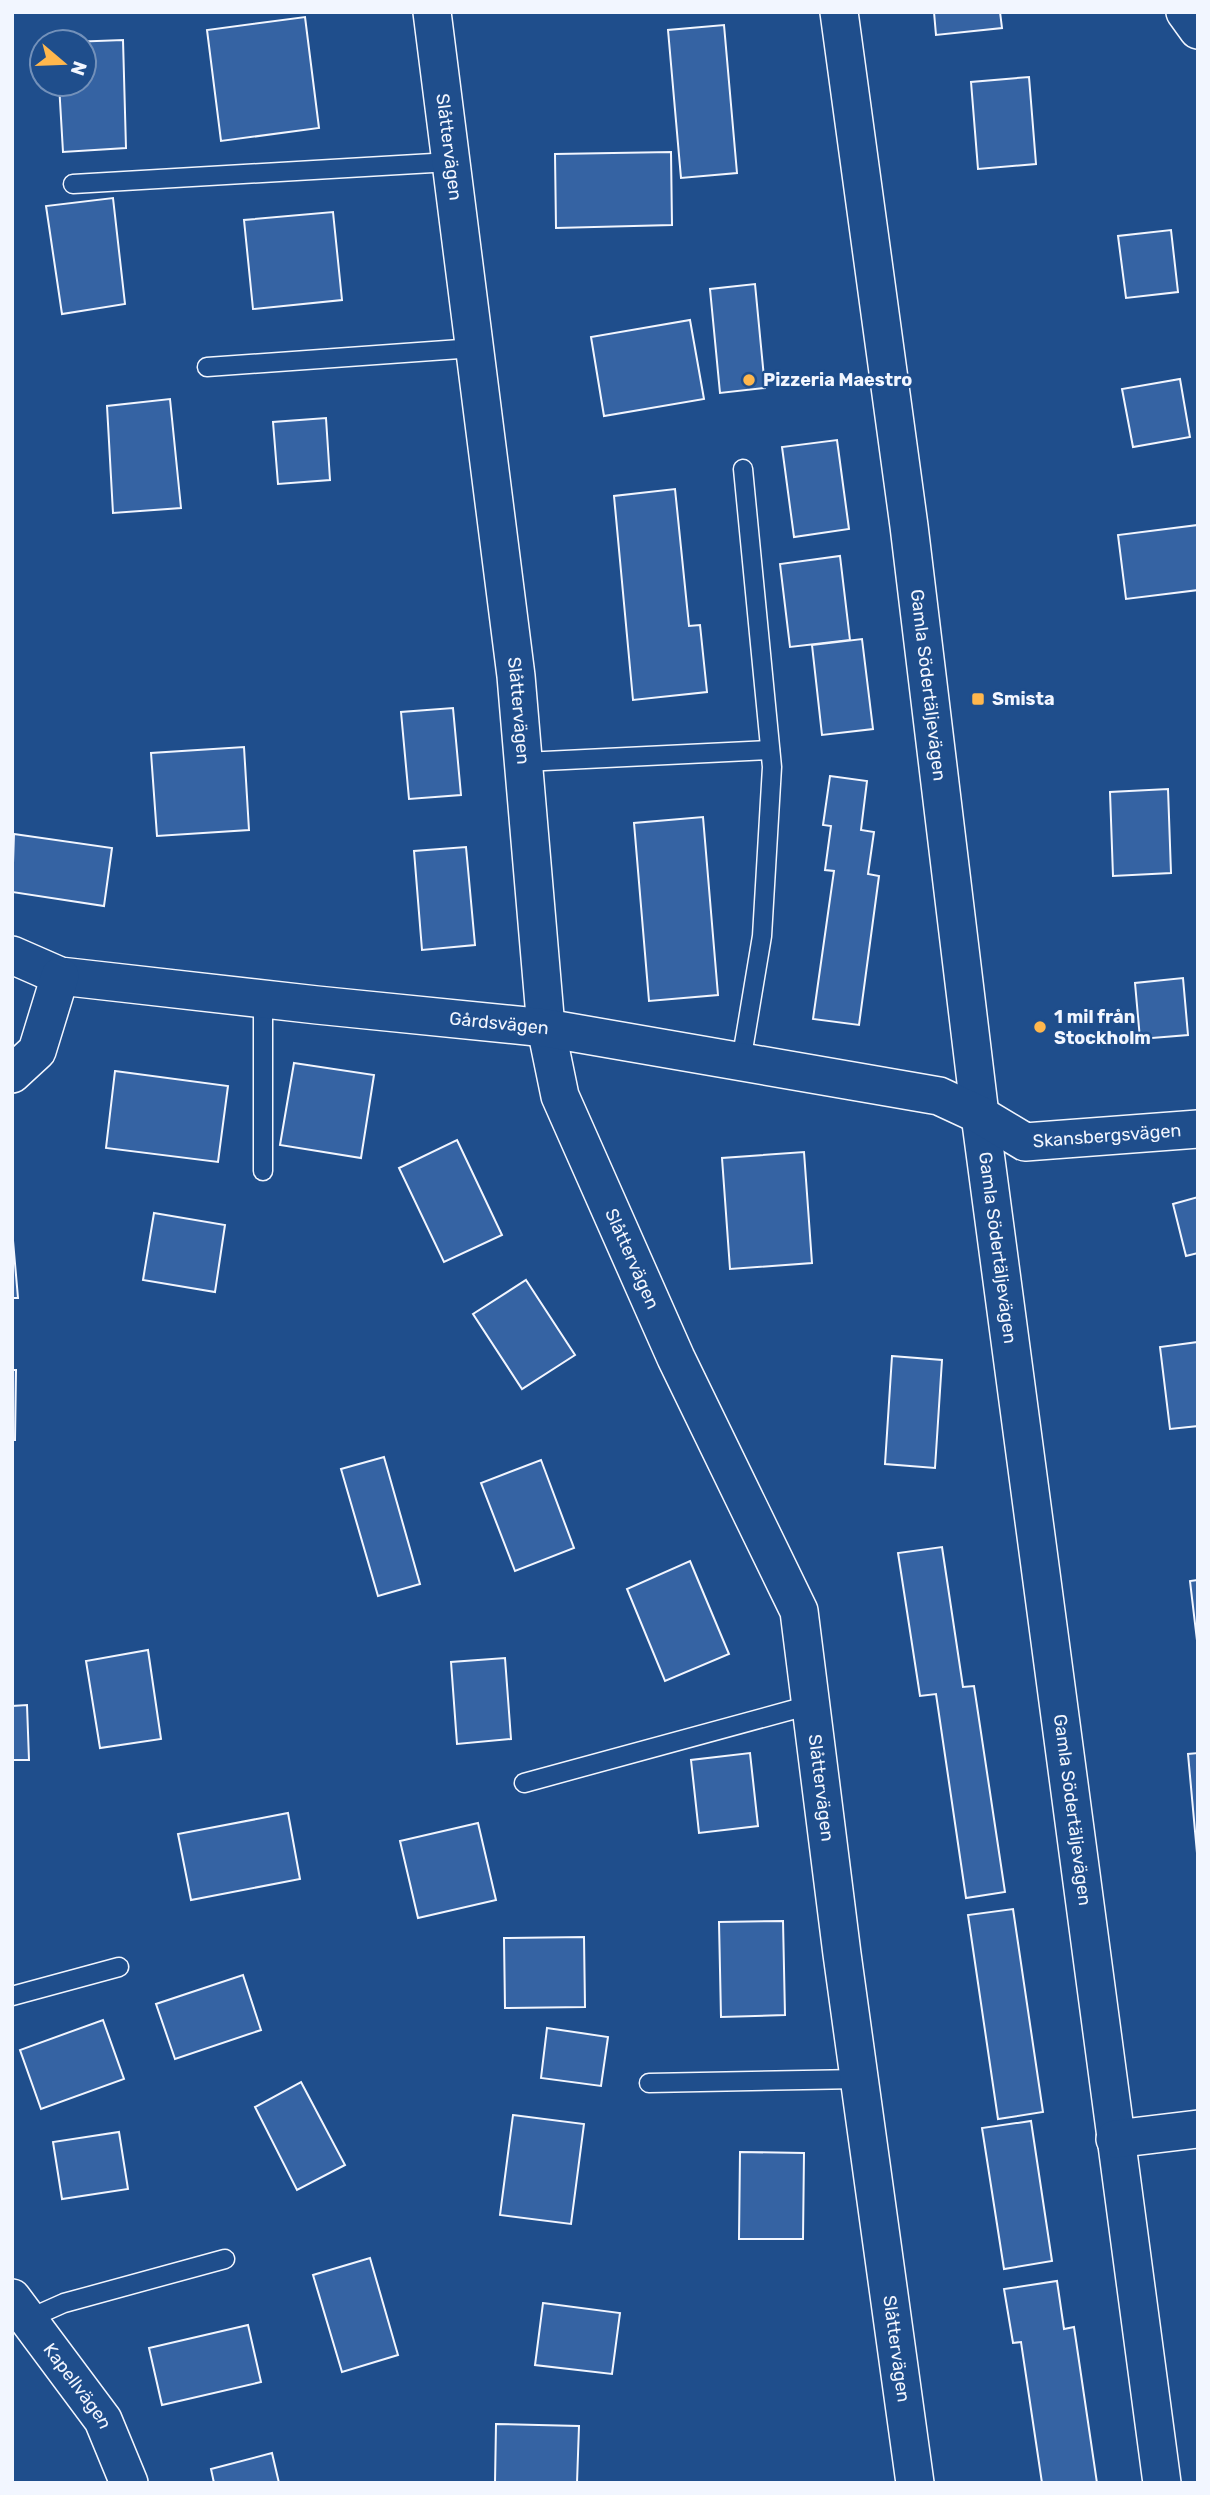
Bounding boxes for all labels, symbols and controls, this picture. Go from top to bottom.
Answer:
north arrow [28,28,98,98]
text: N [66,58,92,79]
street label: Slåttervägen [431,92,467,202]
place label: Pizzeria Maestro [763,369,912,391]
marker: Pizzeria Maestro [741,372,757,388]
street label: Gamla Södertäljevägen [906,588,951,782]
street label: Slåttervägen [503,656,534,765]
place label: Smista [992,688,1055,710]
marker: Smista [970,691,986,707]
place label: 1 mil från Stockholm [1054,1006,1151,1049]
street label: Gårdsvägen [448,1007,550,1039]
marker: 1 mil från Stockholm [1032,1019,1048,1035]
street label: Skansbergsvägen [1032,1119,1182,1152]
street label: Gamla Södertäljevägen [974,1151,1021,1345]
street label: Slåttervägen [600,1205,664,1313]
street label: Gamla Södertäljevägen [1049,1713,1096,1907]
street label: Slåttervägen [804,1733,839,1843]
street label: Slåttervägen [878,2294,915,2404]
street label: Kapellvägen [39,2339,116,2432]

